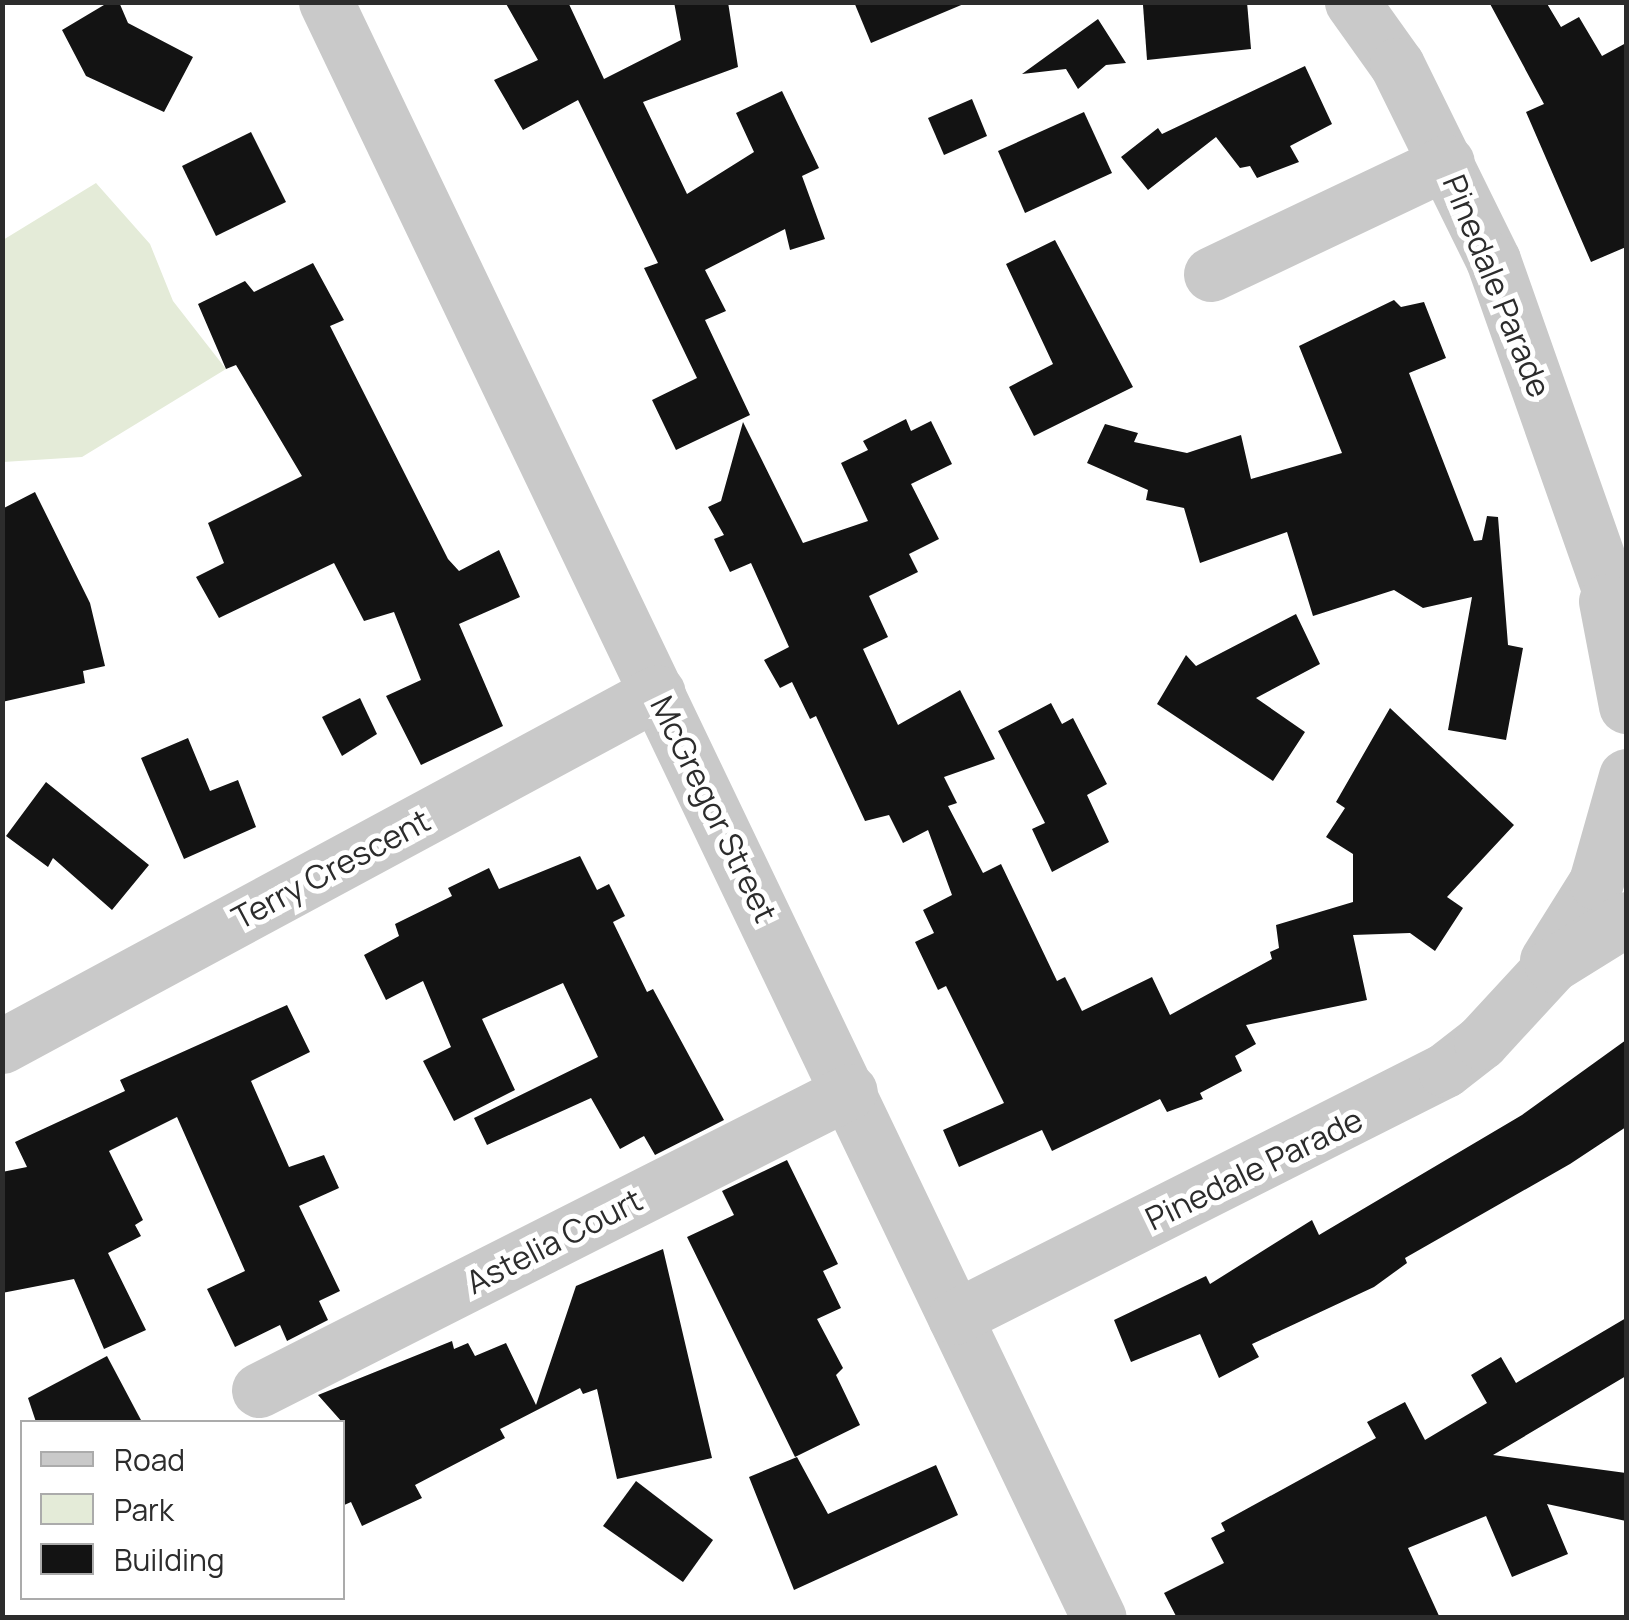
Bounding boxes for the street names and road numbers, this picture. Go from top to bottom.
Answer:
street label: Pinedale Parade [1435,169,1559,403]
street label: McGregor Street [643,690,785,928]
street label: Terry Crescent [226,801,436,937]
street label: Pinedale Parade [1139,1100,1369,1238]
street label: Astelia Court [460,1180,648,1302]

